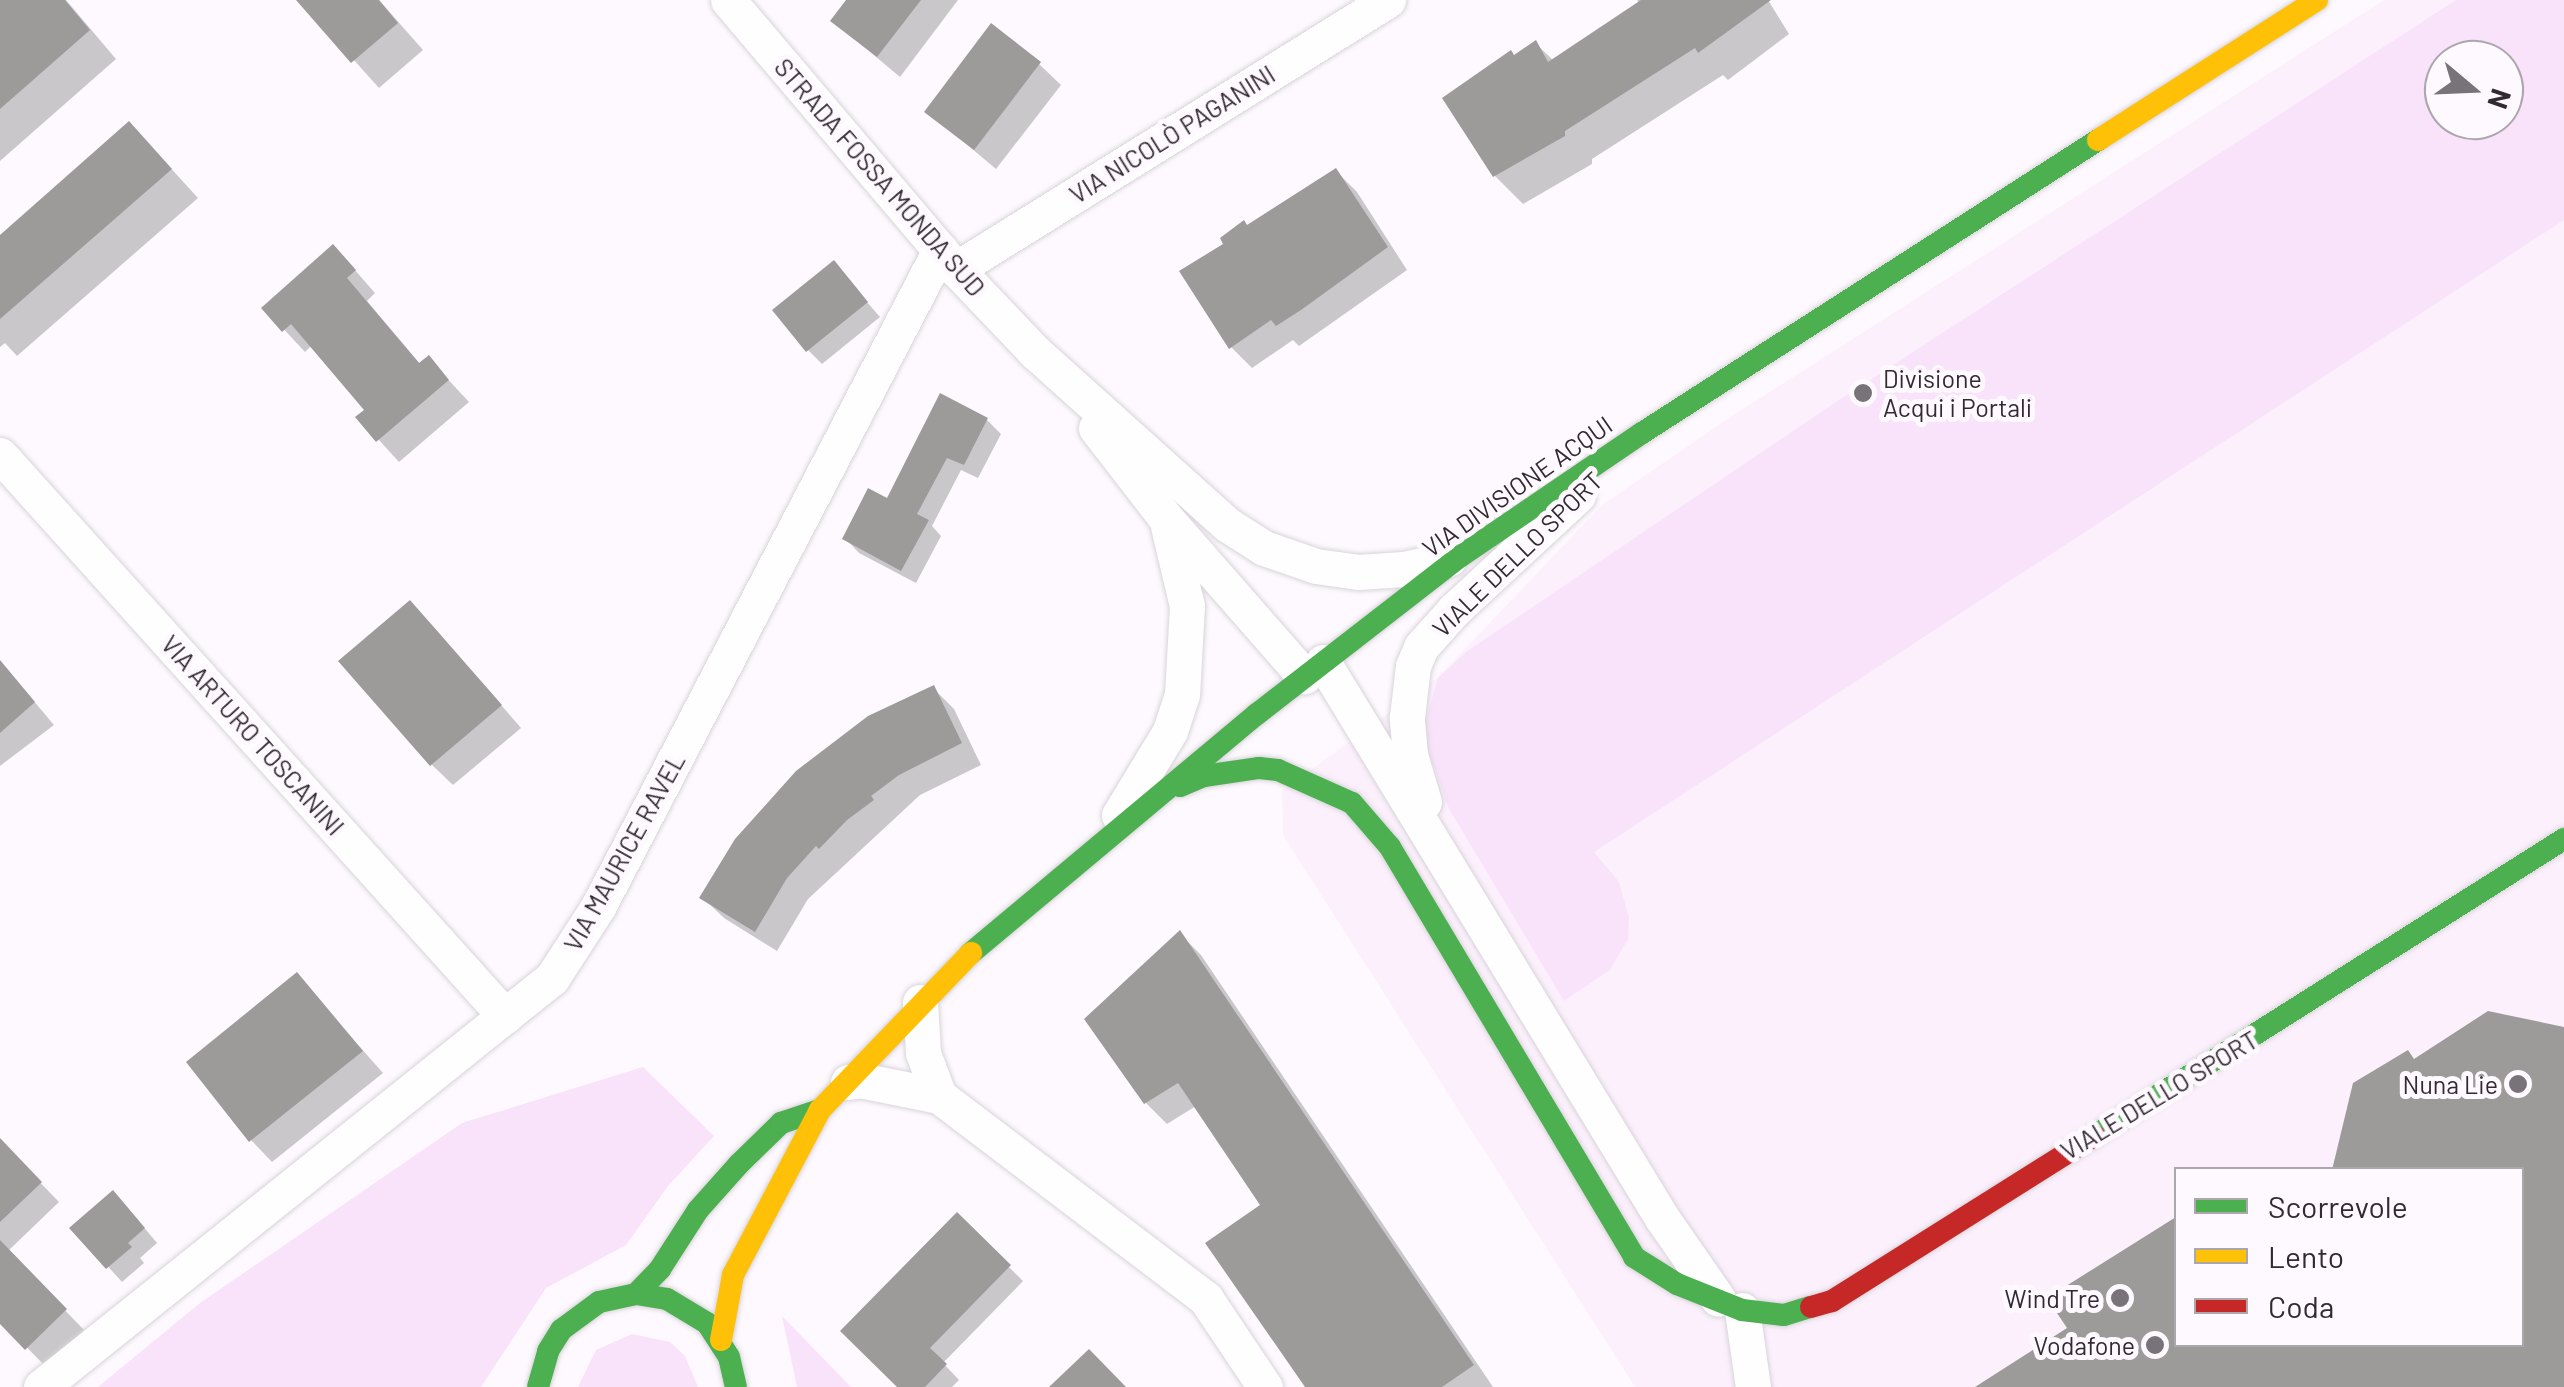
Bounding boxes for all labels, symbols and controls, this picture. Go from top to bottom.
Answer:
north arrow [2424,40,2524,140]
street label: STRADA FOSSA MONDA SUD [769,52,991,302]
street label: VIA NICOLÒ PAGANINI [1064,59,1280,209]
text: N [2481,85,2520,113]
place label: Divisione Acqui i Portali [1883,364,2032,423]
marker: Divisione Acqui i Portali [1852,382,1874,404]
street label: VIA DIVISIONE ACQUI [1416,409,1618,563]
street label: VIALE DELLO SPORT [1426,465,1608,643]
street label: VIA ARTURO TOSCANINI [155,629,351,841]
street label: VIA MAURICE RAVEL [557,748,691,956]
street label: VIALE DELLO SPORT [2055,1024,2263,1166]
place label: Nuna Lie [2403,1069,2498,1099]
marker: Nuna Lie [2507,1073,2529,1095]
legend [2174,1167,2524,1347]
text: Scorrevole [2268,1188,2408,1224]
text: Lento [2268,1238,2344,1274]
place label: Wind Tre [2005,1283,2100,1313]
marker: Wind Tre [2109,1287,2131,1309]
text: Coda [2268,1288,2334,1324]
place label: Vodafone [2034,1330,2135,1360]
marker: Vodafone [2144,1334,2166,1356]

